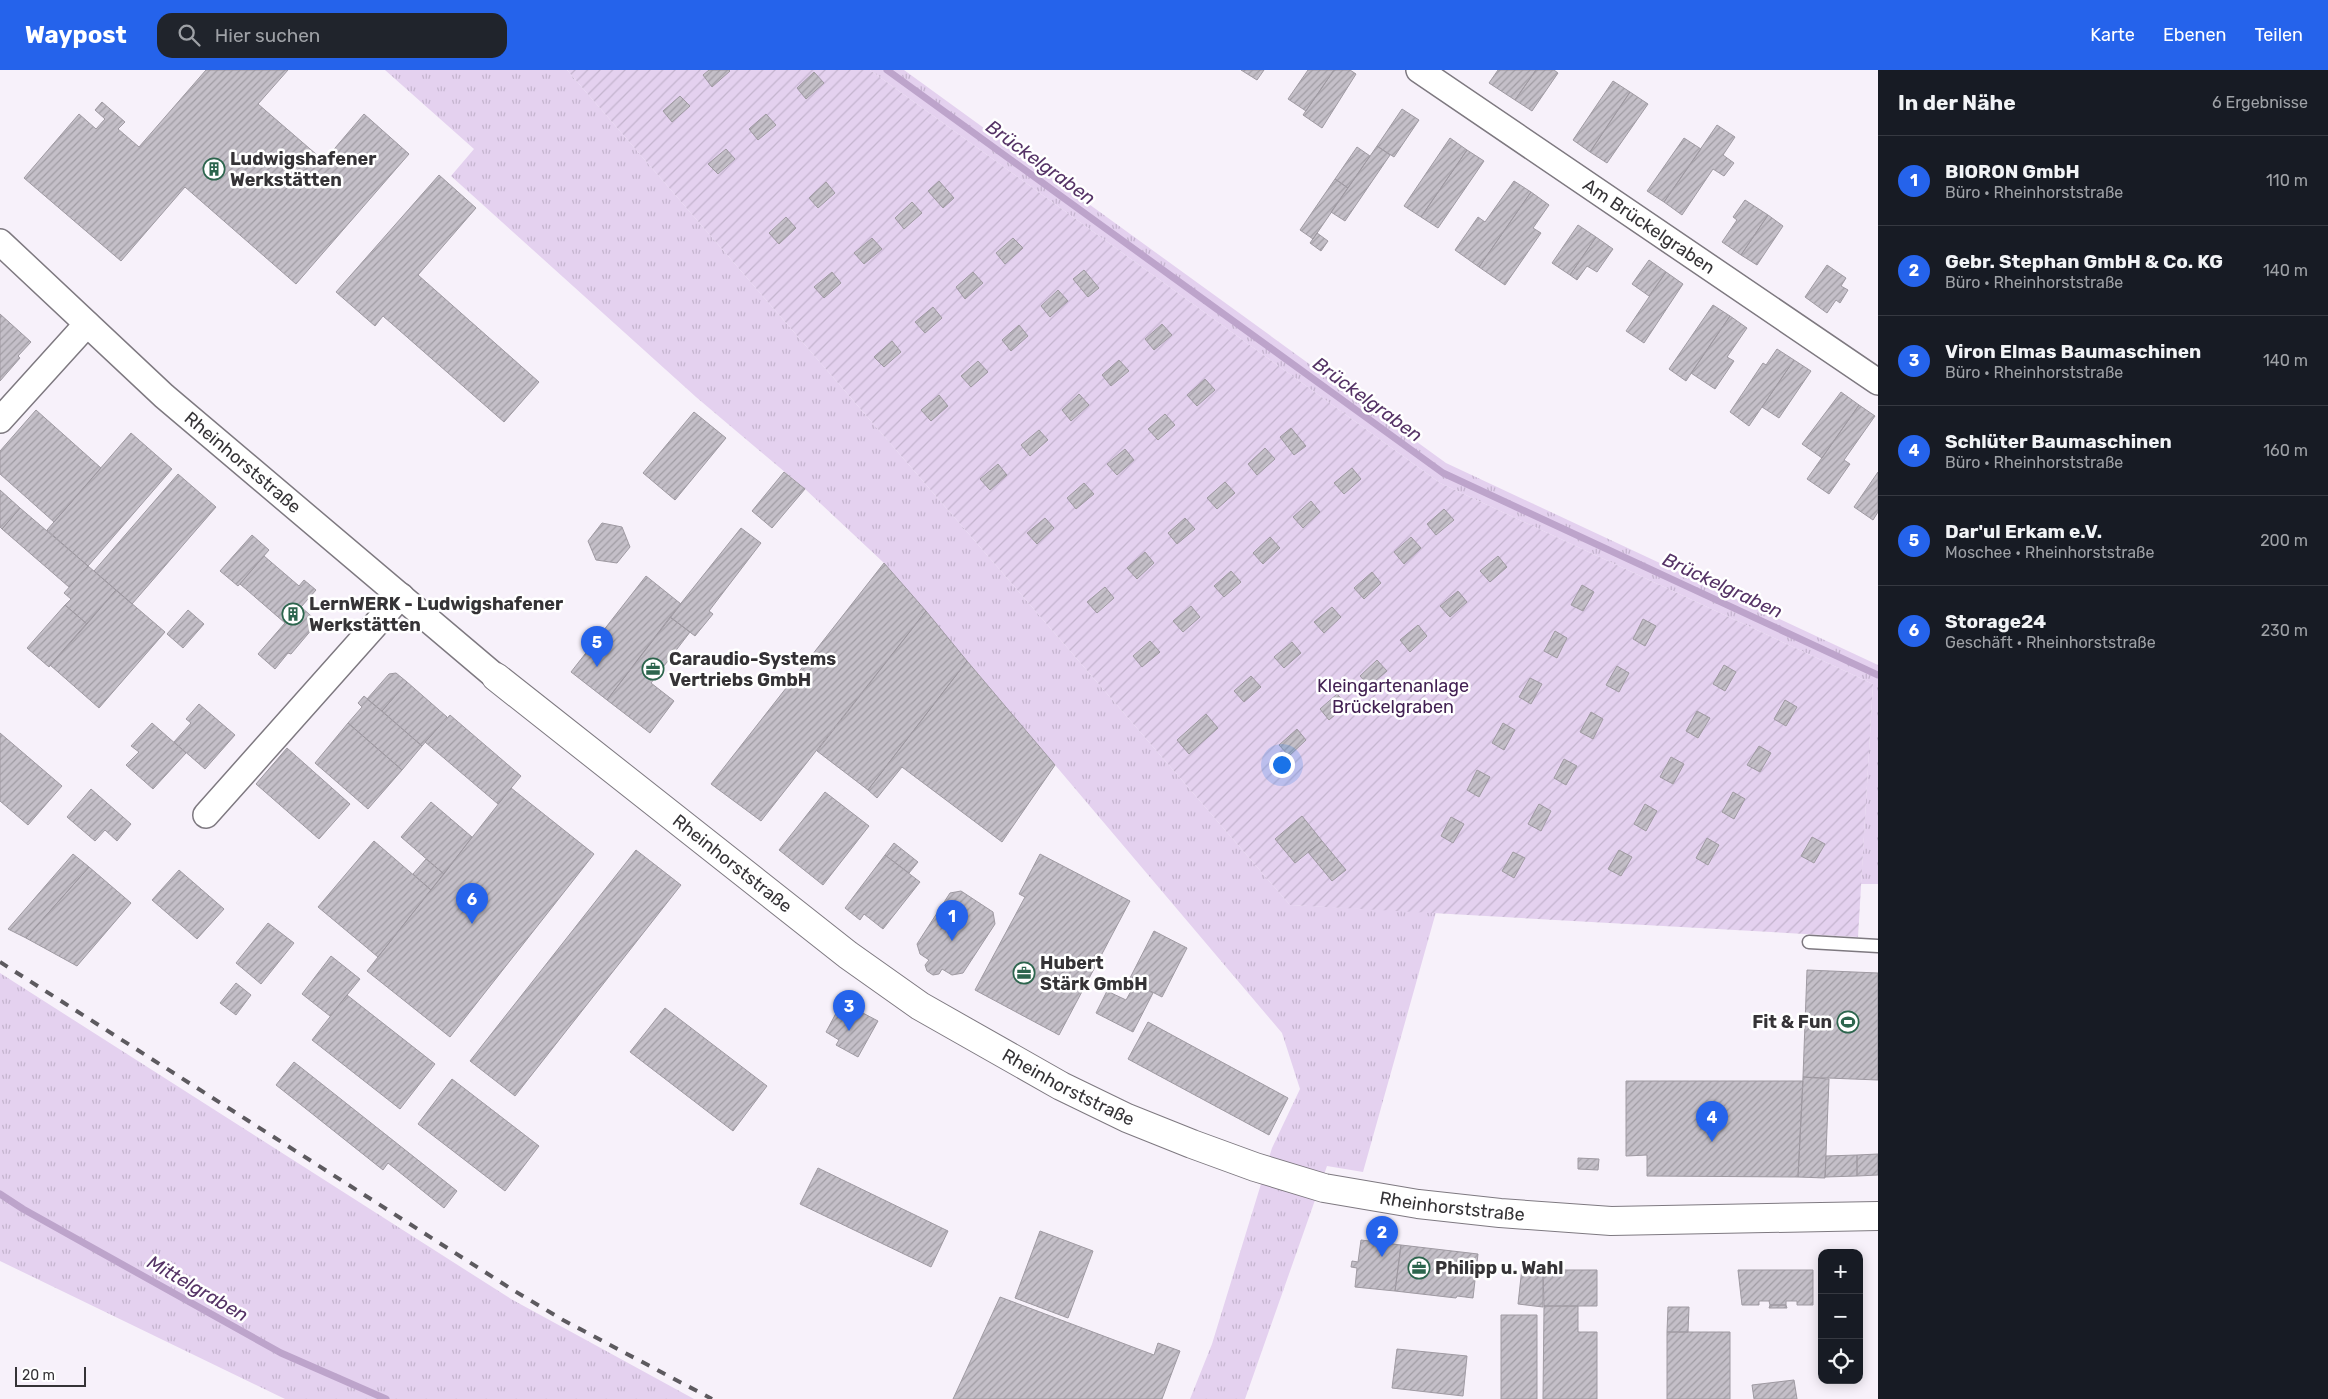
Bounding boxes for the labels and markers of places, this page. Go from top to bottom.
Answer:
place label: Ludwigshafener Werkstätten [230,148,376,191]
building icon: Ludwigshafener Werkstätten [202,157,226,181]
place label: LernWERK - Ludwigshafener Werkstätten [309,593,563,636]
building icon: LernWERK - Ludwigshafener Werkstätten [281,602,305,626]
pin: 5 [581,626,613,667]
place label: Caraudio-Systems Vertriebs GmbH [669,648,836,691]
office icon: Caraudio-Systems Vertriebs GmbH [641,657,665,681]
pin: 6 [456,883,488,924]
pin: 1 [936,900,968,941]
place label: Hubert Stärk GmbH [1040,952,1148,995]
office icon: Hubert Stärk GmbH [1012,961,1036,985]
pin: 3 [833,990,865,1031]
sports icon: Fit & Fun [1836,1010,1860,1034]
place label: Fit & Fun [1752,1011,1832,1033]
pin: 4 [1696,1101,1728,1142]
pin: 2 [1366,1216,1398,1257]
office icon: Philipp u. Wahl [1407,1256,1431,1280]
place label: Philipp u. Wahl [1435,1257,1563,1279]

